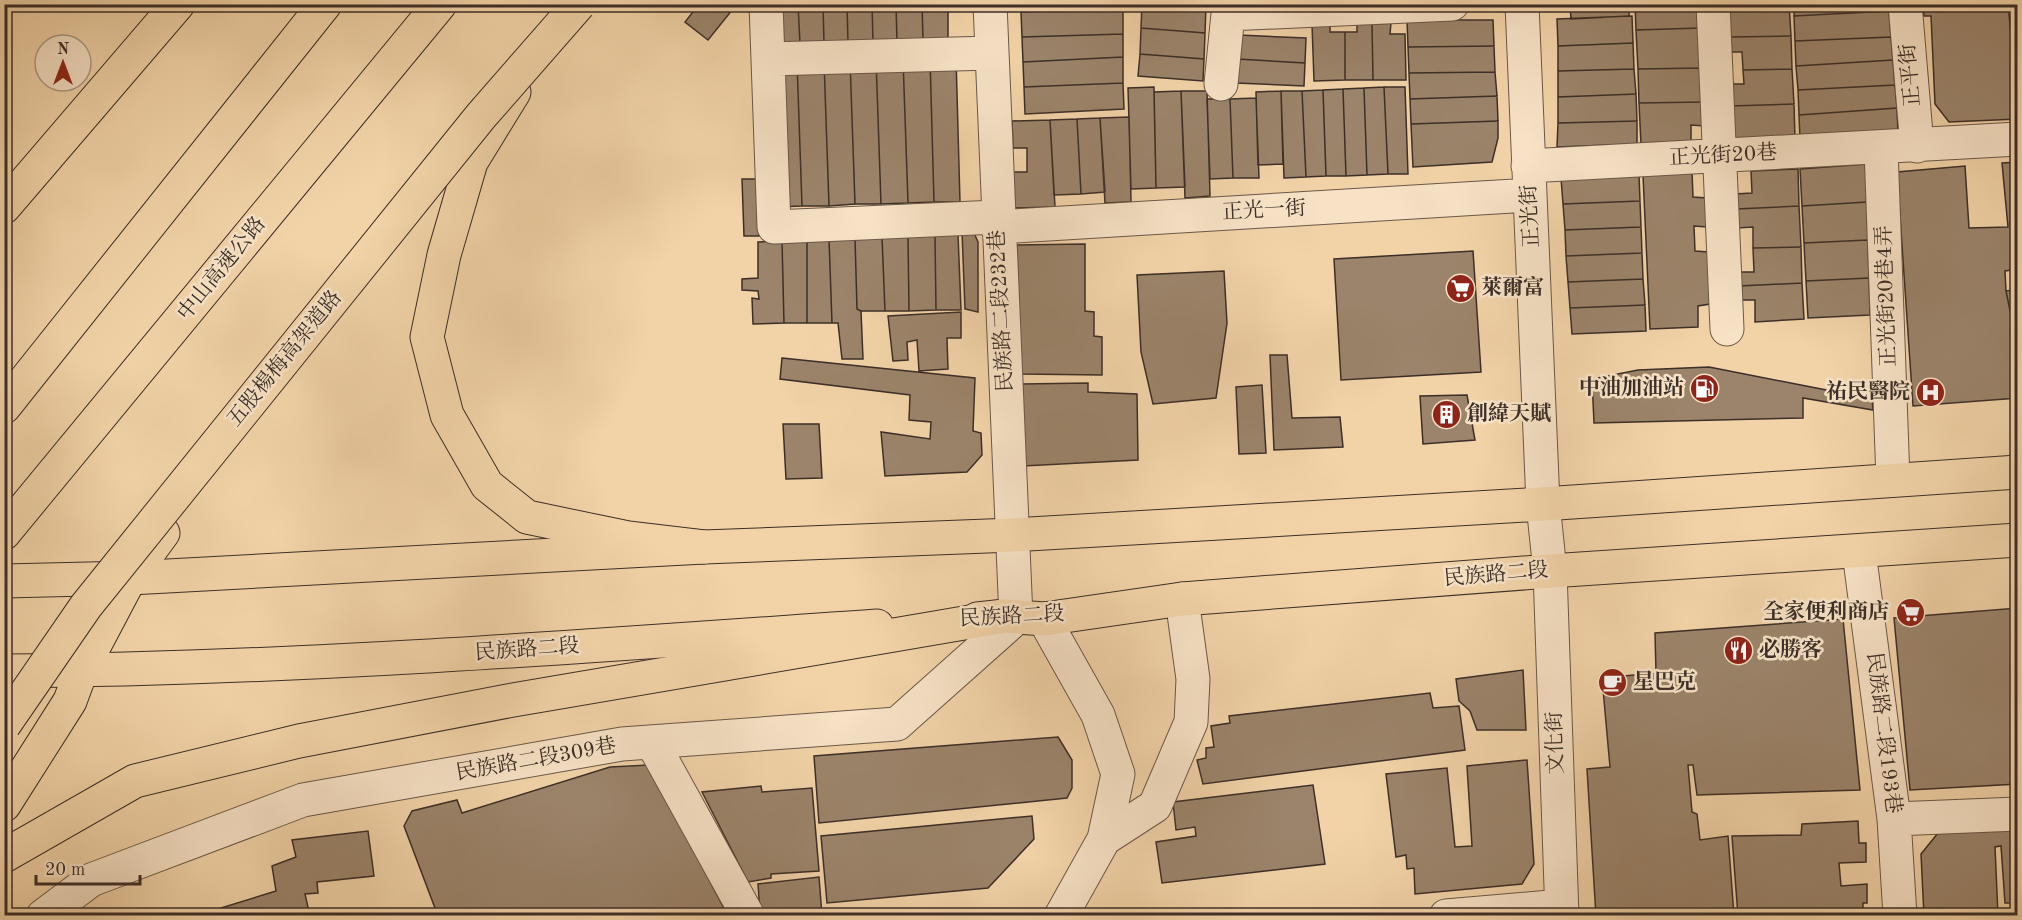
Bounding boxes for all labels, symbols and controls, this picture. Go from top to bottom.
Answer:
north arrow [33,33,93,93]
text: N [57,42,70,58]
street label: 正平街 [1896,43,1924,107]
street label: 正光街20巷 [1668,141,1778,169]
street label: 正光街 [1517,184,1543,248]
street label: 正光一街 [1221,196,1306,224]
street label: 中山高速公路 [172,212,270,325]
street label: 正光街20巷4弄 [1872,225,1900,367]
street label: 民族路二段232巷 [985,229,1017,393]
supermarket icon: 萊爾富 [1444,272,1476,304]
place label: 萊爾富 [1481,275,1544,299]
street label: 五股楊梅高架道路 [222,286,346,431]
fuel station icon: 中油加油站 [1689,372,1721,404]
place label: 中油加油站 [1579,375,1684,399]
hospital icon: 祐民醫院 [1915,376,1947,408]
place label: 祐民醫院 [1826,380,1910,403]
building icon: 創緯天賦 [1430,398,1462,430]
place label: 創緯天賦 [1467,402,1551,425]
street label: 民族路二段 [1443,558,1549,590]
supermarket icon: 全家便利商店 [1894,596,1926,628]
place label: 全家便利商店 [1763,599,1889,623]
street label: 民族路二段 [959,602,1065,630]
street label: 民族路二段 [474,634,580,664]
restaurant icon: 必勝客 [1722,634,1754,666]
place label: 必勝客 [1759,637,1822,661]
street label: 民族路二段193巷 [1863,651,1905,815]
cafe icon: 星巴克 [1596,666,1628,698]
place label: 星巴克 [1633,670,1696,693]
street label: 文化街 [1542,711,1568,775]
street label: 民族路二段309巷 [454,734,618,784]
scale bar [36,848,140,886]
text: 20 m [45,861,85,879]

